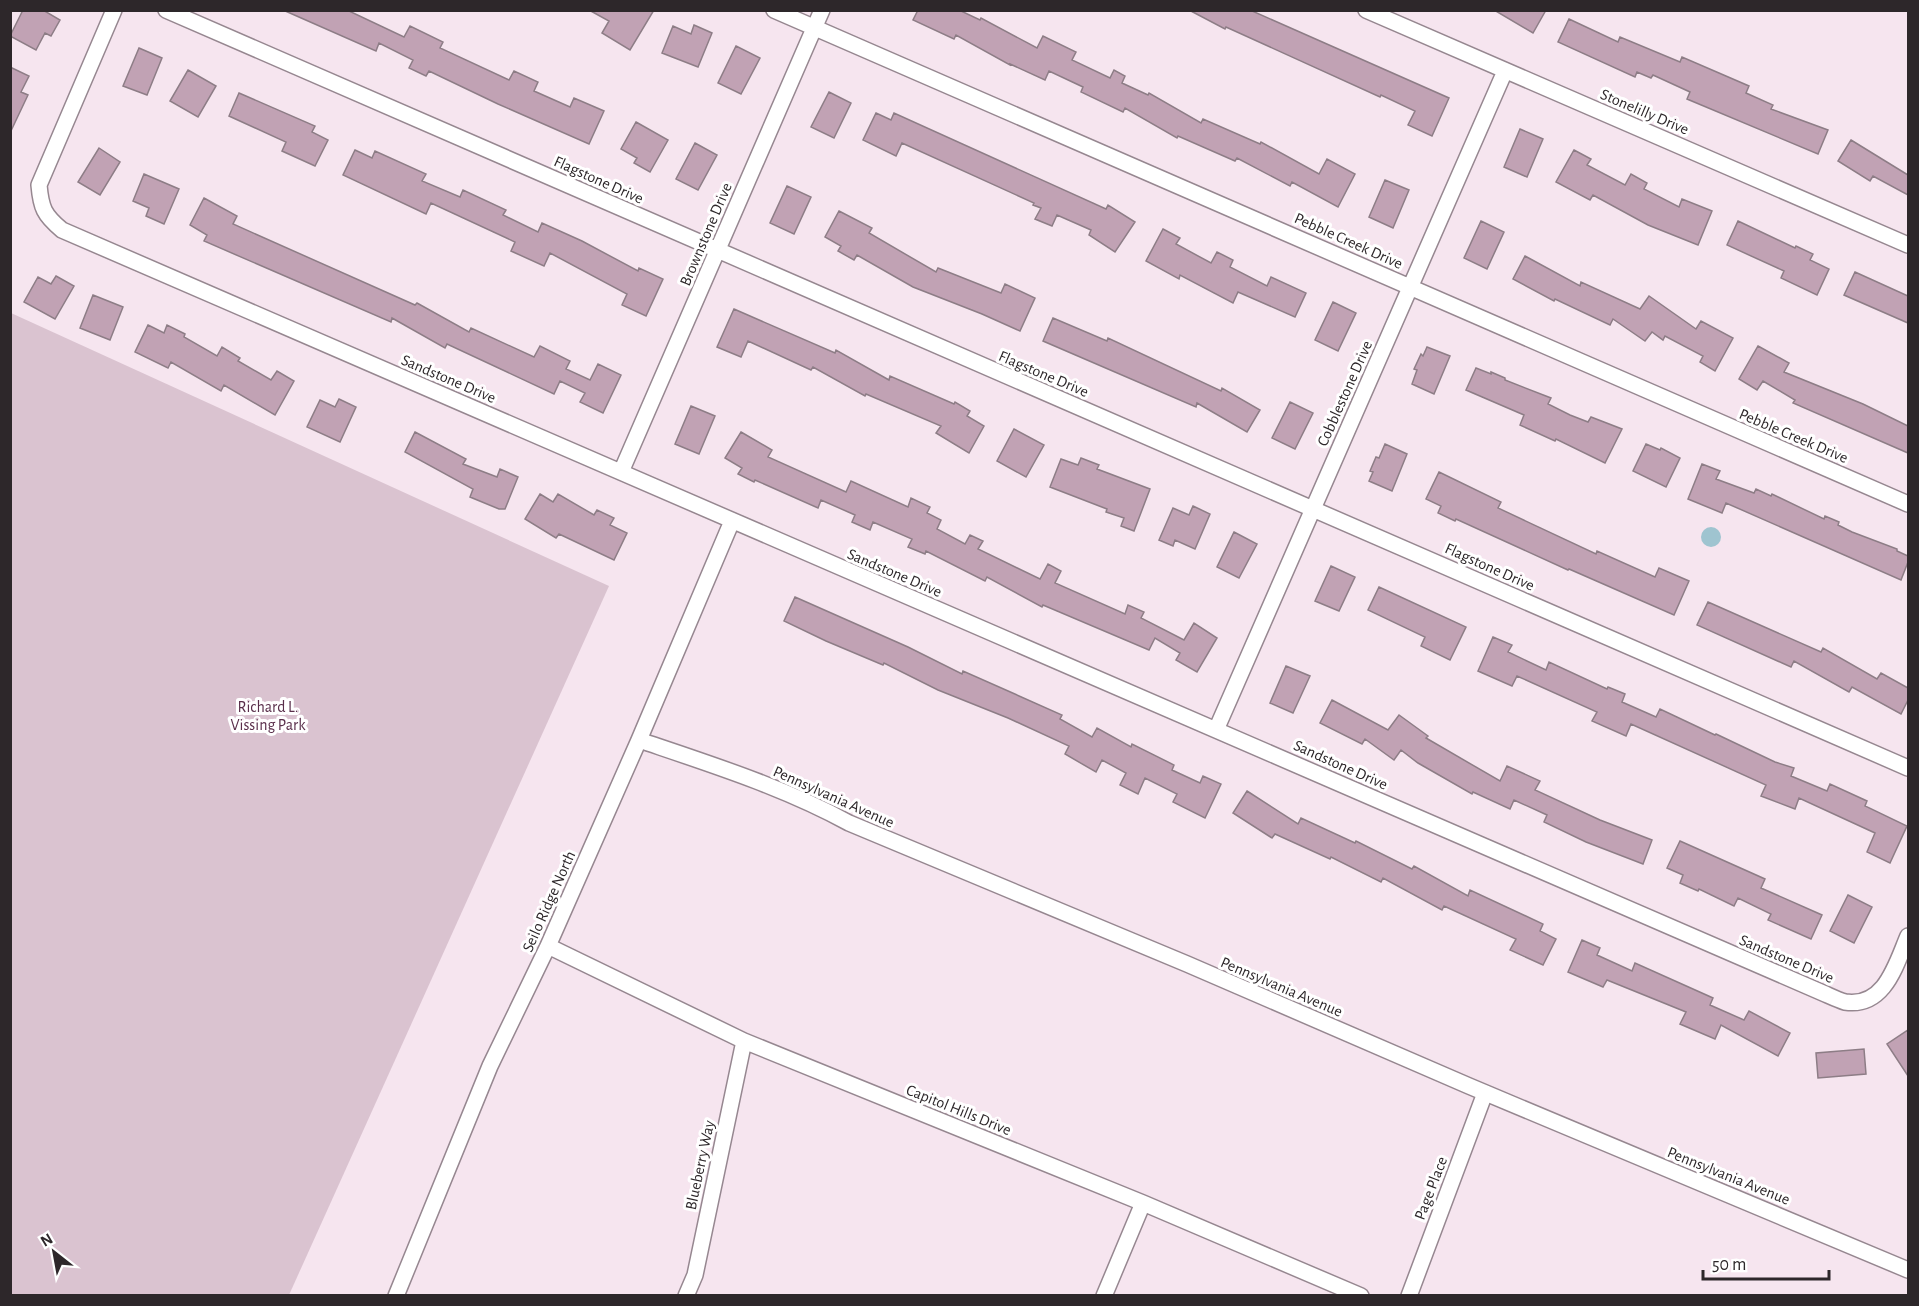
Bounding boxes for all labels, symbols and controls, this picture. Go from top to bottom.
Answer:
street label: Stonelilly Drive [1598,86,1691,139]
street label: Flagstone Drive [551,153,646,207]
street label: Brownstone Drive [677,180,735,288]
street label: Pebble Creek Drive [1292,210,1405,272]
street label: Cobblestone Drive [1314,338,1375,449]
street label: Flagstone Drive [996,348,1091,400]
street label: Sandstone Drive [399,352,498,406]
street label: Pebble Creek Drive [1737,406,1850,466]
street label: Flagstone Drive [1442,540,1537,594]
street label: Sandstone Drive [845,546,944,600]
park label: Richard L. Vissing Park [231,699,306,733]
street label: Sandstone Drive [1291,737,1390,793]
street label: Pennsylvania Avenue [770,763,897,832]
street label: Seilo Ridge North [520,849,578,954]
street label: Sandstone Drive [1737,932,1836,986]
street label: Pennsylvania Avenue [1218,954,1345,1021]
street label: Capitol Hills Drive [904,1082,1013,1138]
street label: Blueberry Way [683,1119,718,1212]
street label: Pennsylvania Avenue [1665,1144,1792,1209]
street label: Page Place [1412,1155,1450,1222]
north arrow [24,1222,84,1282]
text: N [38,1230,56,1250]
scale bar [1703,1243,1829,1281]
text: 50 m [1712,1256,1746,1274]

